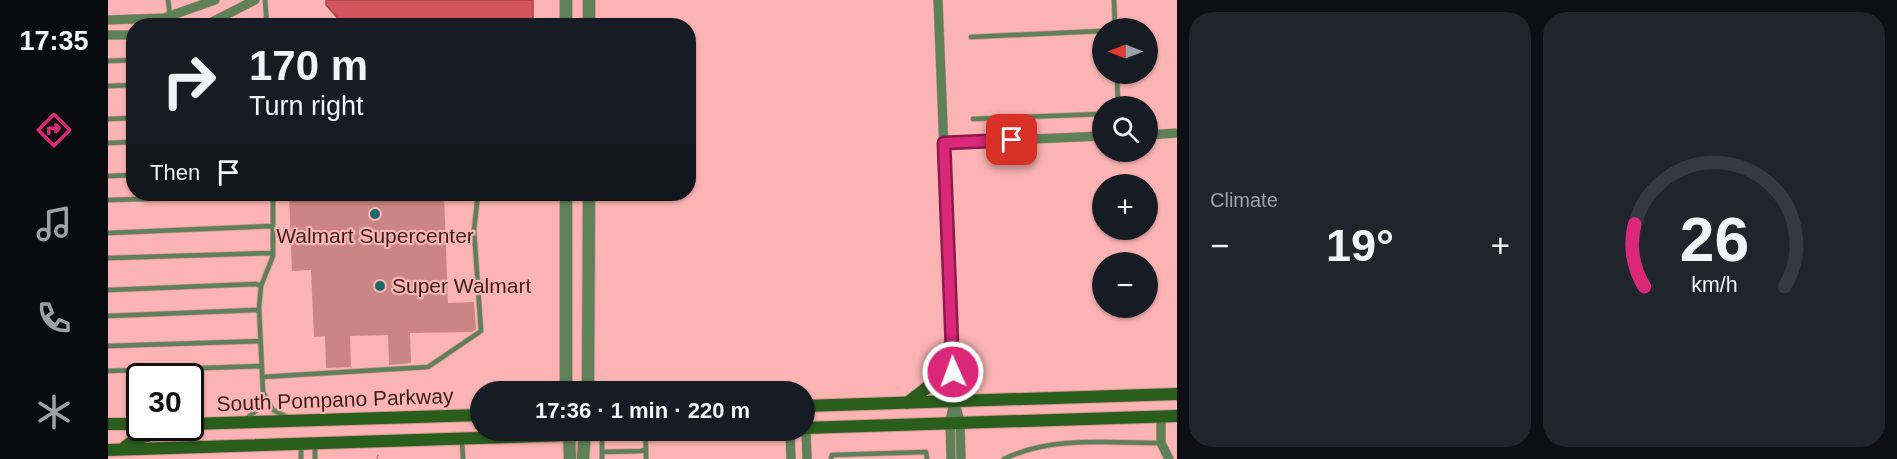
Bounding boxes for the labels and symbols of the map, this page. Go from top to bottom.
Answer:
north arrow [1092,18,1158,84]
pin [986,114,1037,165]
marker: Walmart Supercenter [368,207,382,221]
place label: Walmart Supercenter [276,224,474,247]
place label: Super Walmart [392,274,531,297]
marker: Super Walmart [373,279,387,293]
position arrow [921,340,985,404]
speed limit sign: 30 [126,363,204,441]
street label: South Pompano Parkway [216,384,454,415]

